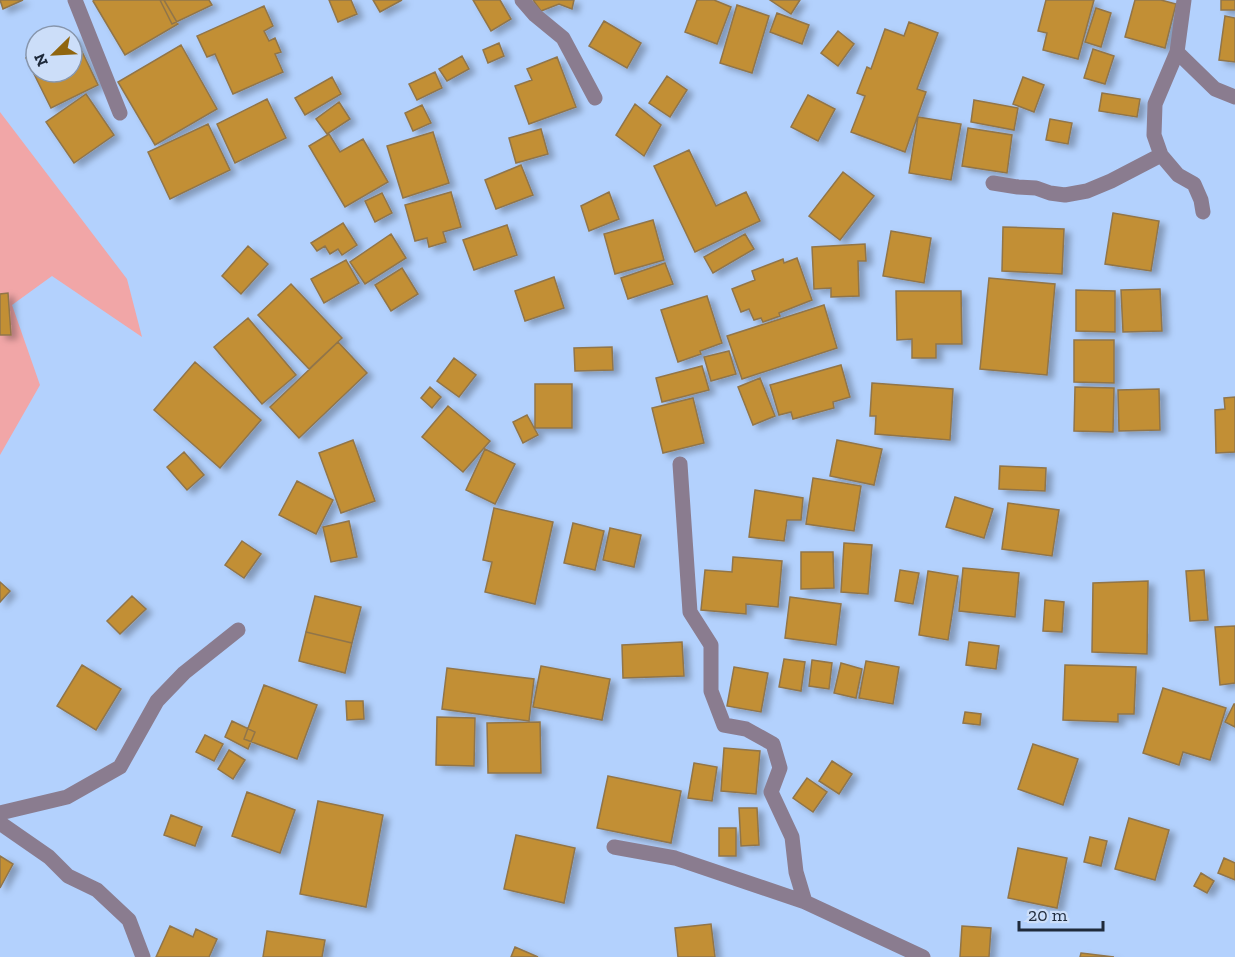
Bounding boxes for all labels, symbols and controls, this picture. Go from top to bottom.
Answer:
north arrow [24,24,84,84]
text: N [30,50,52,69]
scale bar [1019,894,1103,932]
text: 20 m [1028,904,1068,926]

